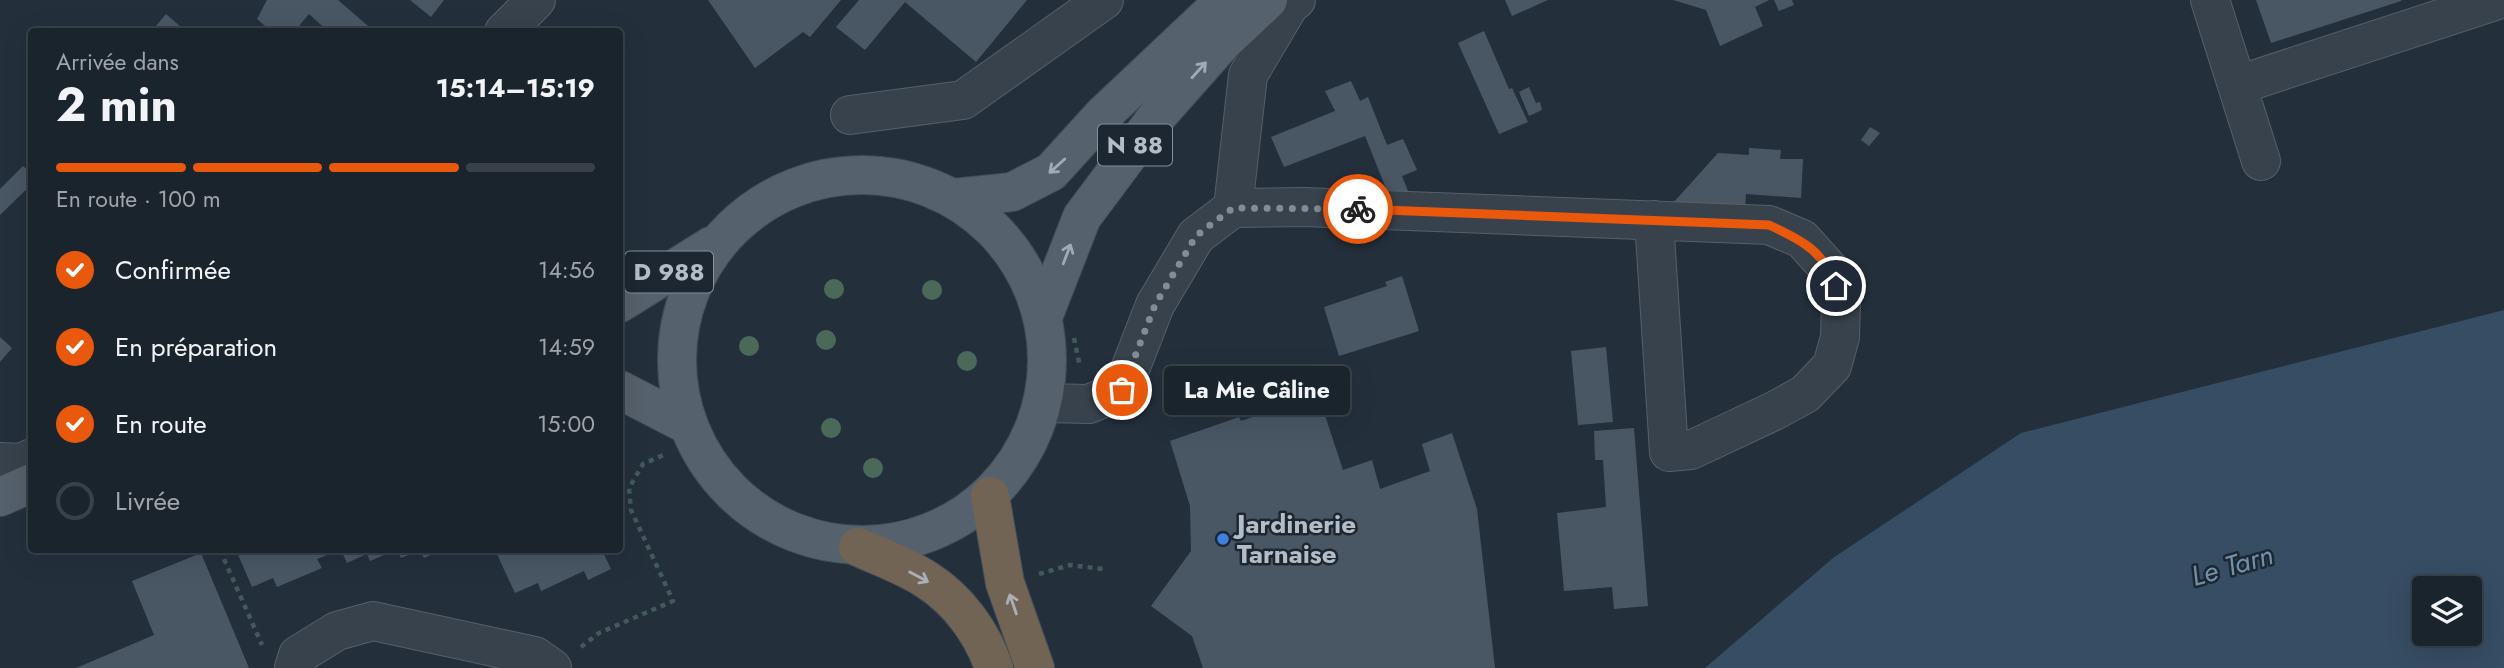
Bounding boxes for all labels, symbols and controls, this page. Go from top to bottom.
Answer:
text: Arrivée dans [56,45,179,79]
one-way arrow [1190,62,1207,79]
text: 15:14–15:19 [436,69,595,107]
text: 2 min [56,72,177,138]
road number: N 88 [1098,125,1172,166]
one-way arrow [1049,157,1066,174]
courier [1323,174,1393,244]
text: En route · 100 m [56,182,221,216]
icon: bike [1339,190,1377,228]
one-way arrow [1062,243,1075,265]
icon: check [56,251,94,289]
text: Confirmée [115,251,231,289]
road number: D 988 [625,251,713,292]
text: 14:56 [538,253,595,287]
pin [1806,256,1866,316]
icon: home [1817,267,1855,305]
icon: check [56,328,94,366]
text: En préparation [115,328,277,366]
text: 14:59 [538,330,595,364]
pin [1092,360,1152,420]
callout: La Mie Câline [1164,366,1350,414]
icon: bag [1103,371,1141,409]
text: La Mie Câline [1184,373,1330,407]
icon: check [56,405,94,443]
text: En route [115,405,207,443]
text: 15:00 [537,407,595,441]
text: Livrée [115,482,180,520]
place label: Jardinerie Tarnaise [1232,505,1356,573]
marker: Jardinerie Tarnaise [1215,531,1231,547]
water label: Le Tarn [2186,534,2278,597]
one-way arrow [909,570,929,584]
map controls [2412,576,2482,646]
button: layers [2412,576,2482,646]
one-way arrow [1005,593,1018,615]

